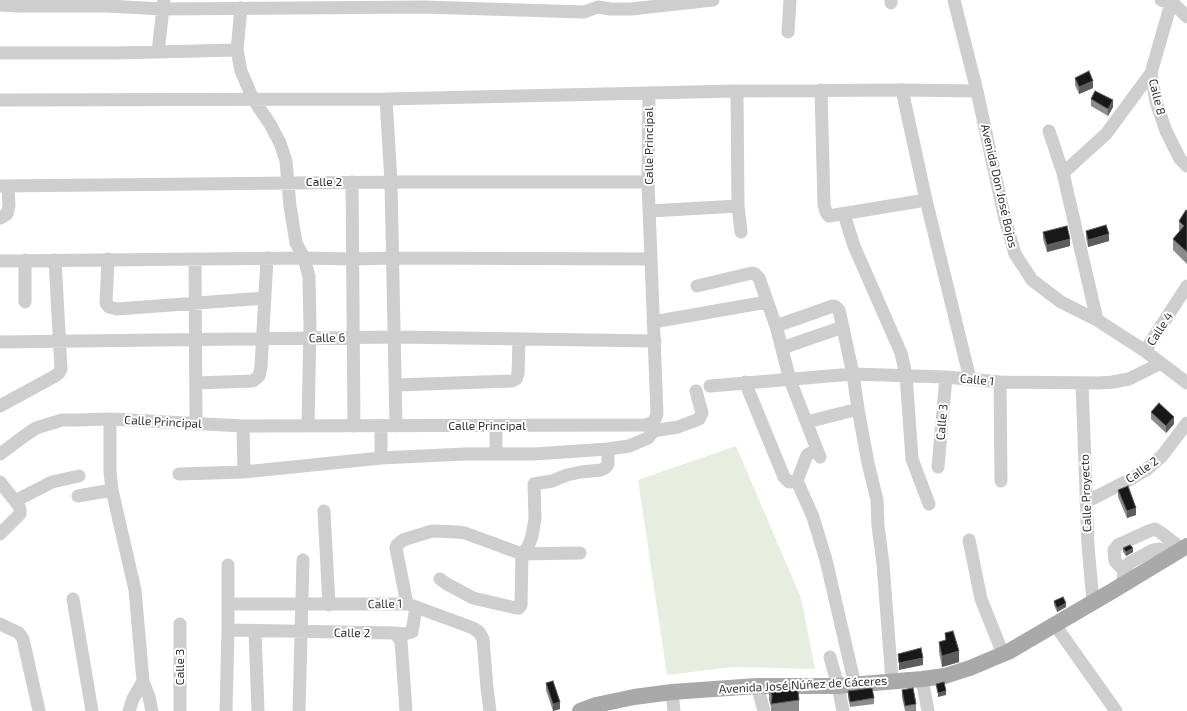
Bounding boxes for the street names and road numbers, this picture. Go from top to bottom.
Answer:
street label: Calle 8 [1146,77,1168,117]
street label: Calle Principal [642,107,656,185]
street label: Avenida Don José Bojos [978,123,1020,249]
street label: Calle 2 [306,175,342,189]
street label: Calle 4 [1144,310,1176,348]
street label: Calle 6 [309,330,345,346]
street label: Calle 1 [959,371,995,389]
street label: Calle 3 [933,403,951,441]
street label: Calle Principal [124,413,202,431]
street label: Calle Principal [448,419,526,433]
street label: Calle Proyecto [1077,454,1095,532]
street label: Calle 2 [1123,454,1161,486]
street label: Calle 1 [368,597,402,611]
street label: Calle 2 [334,625,370,641]
street label: Calle 3 [173,649,187,685]
street label: Avenida José Núñez de Cáceres [718,673,888,697]

